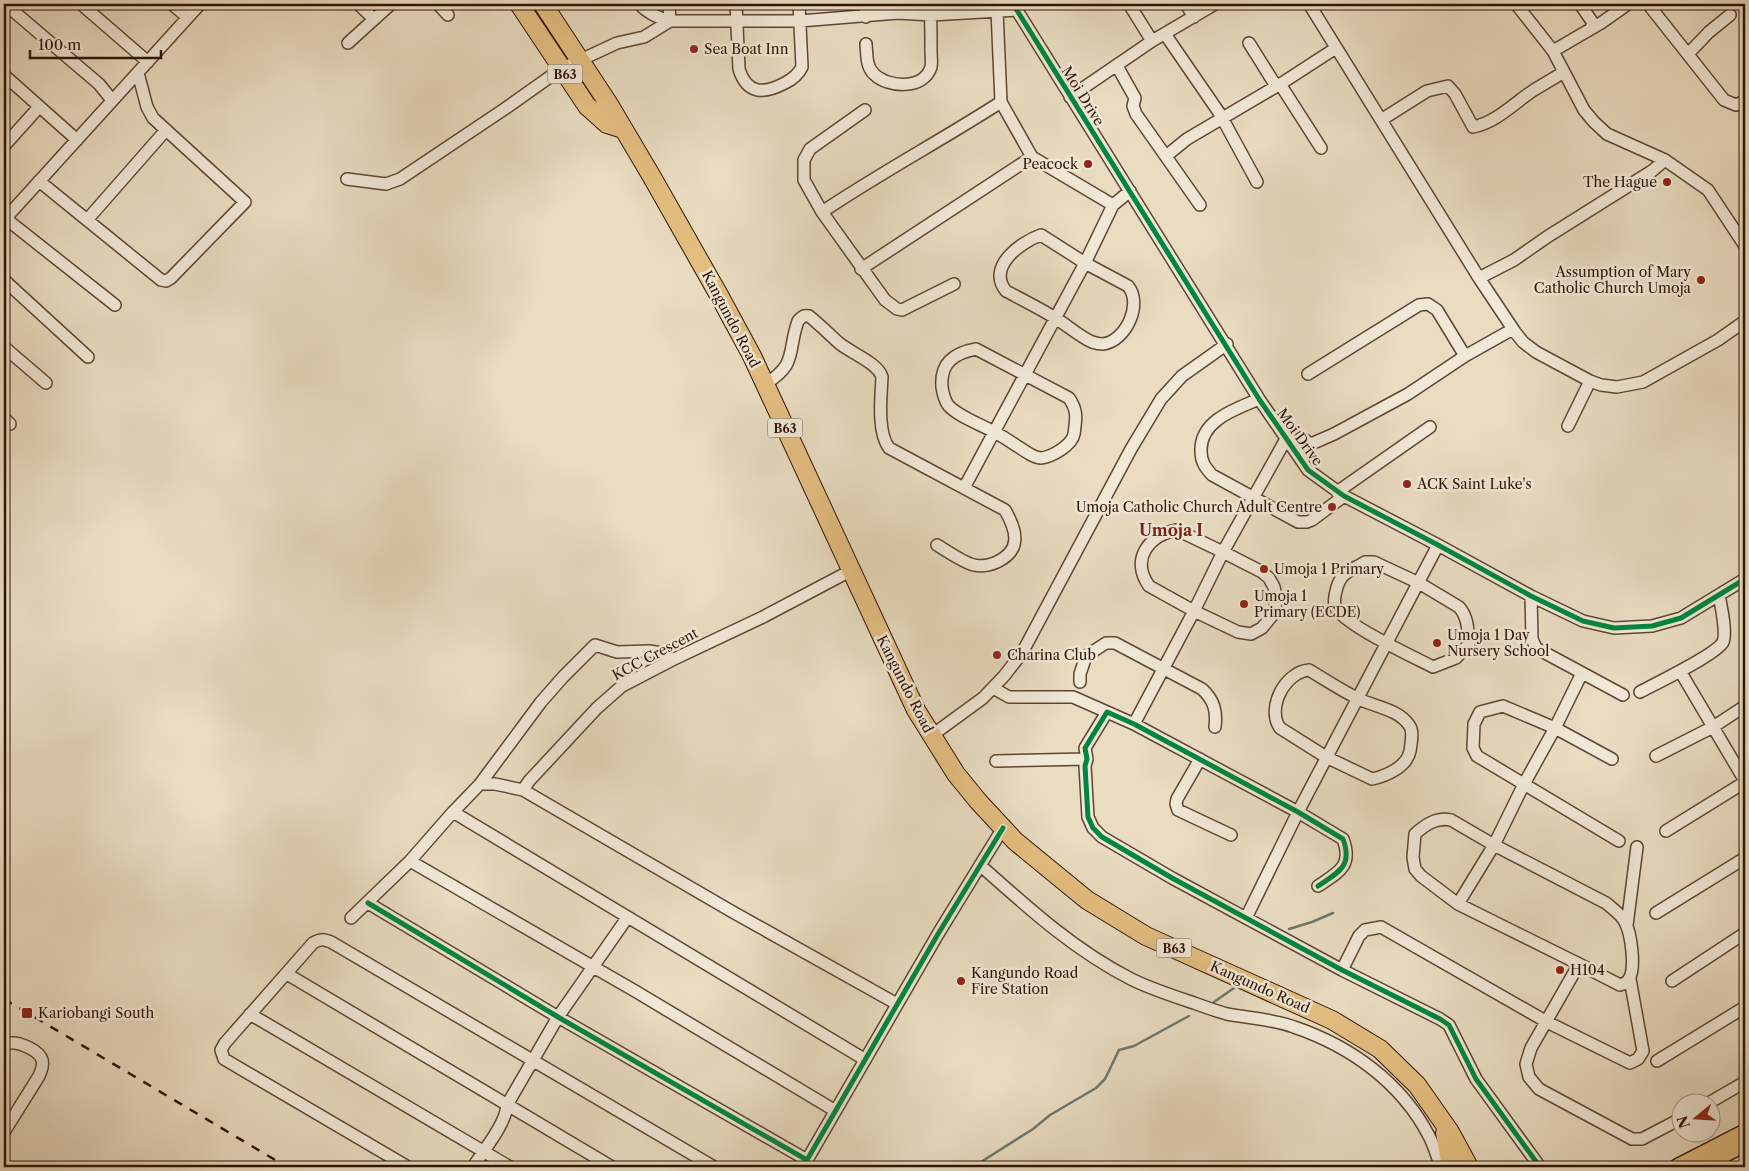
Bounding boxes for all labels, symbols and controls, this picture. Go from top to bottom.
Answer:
scale bar [30,28,161,60]
text: 100 m [38,35,81,54]
place label: Sea Boat Inn [704,40,789,58]
marker: Sea Boat Inn [688,43,700,55]
street label: Moi Drive [1058,63,1108,129]
road number: B63 [548,64,582,84]
place label: Peacock [1023,155,1079,173]
marker: Peacock [1082,158,1094,170]
place label: The Hague [1583,173,1657,191]
marker: The Hague [1661,176,1673,188]
place label: Assumption of Mary Catholic Church Umoja [1534,263,1692,297]
street label: Kangundo Road [698,267,764,371]
marker: Assumption of Mary Catholic Church Umoja [1695,274,1707,286]
street label: Moi Drive [1273,405,1327,469]
road number: B63 [768,418,802,438]
place label: ACK Saint Luke's [1416,475,1531,493]
marker: ACK Saint Luke's [1401,478,1413,490]
place label: Umoja Catholic Church Adult Centre [1076,498,1322,516]
marker: Umoja Catholic Church Adult Centre [1326,501,1338,513]
district label: Umoja I [1139,520,1203,540]
place label: Umoja 1 Primary [1274,560,1384,578]
marker: Umoja 1 Primary [1258,563,1270,575]
place label: Umoja 1 Primary (ECDE) [1254,587,1361,621]
marker: Umoja 1 Primary (ECDE) [1238,598,1250,610]
street label: KCC Crescent [609,624,701,684]
place label: Umoja 1 Day Nursery School [1447,626,1550,660]
street label: Kangundo Road [873,632,938,736]
marker: Umoja 1 Day Nursery School [1431,637,1443,649]
place label: Charina Club [1007,646,1096,664]
marker: Charina Club [991,649,1003,661]
road number: B63 [1156,938,1192,958]
street label: Kangundo Road [1207,957,1313,1017]
place label: H104 [1570,961,1605,979]
place label: Kangundo Road Fire Station [971,964,1079,998]
marker: H104 [1554,964,1566,976]
marker: Kangundo Road Fire Station [955,975,967,987]
place label: Kariobangi South [38,1004,155,1022]
marker: Kariobangi South [20,1006,34,1020]
north arrow [1672,1094,1722,1144]
text: N [1673,1113,1694,1131]

